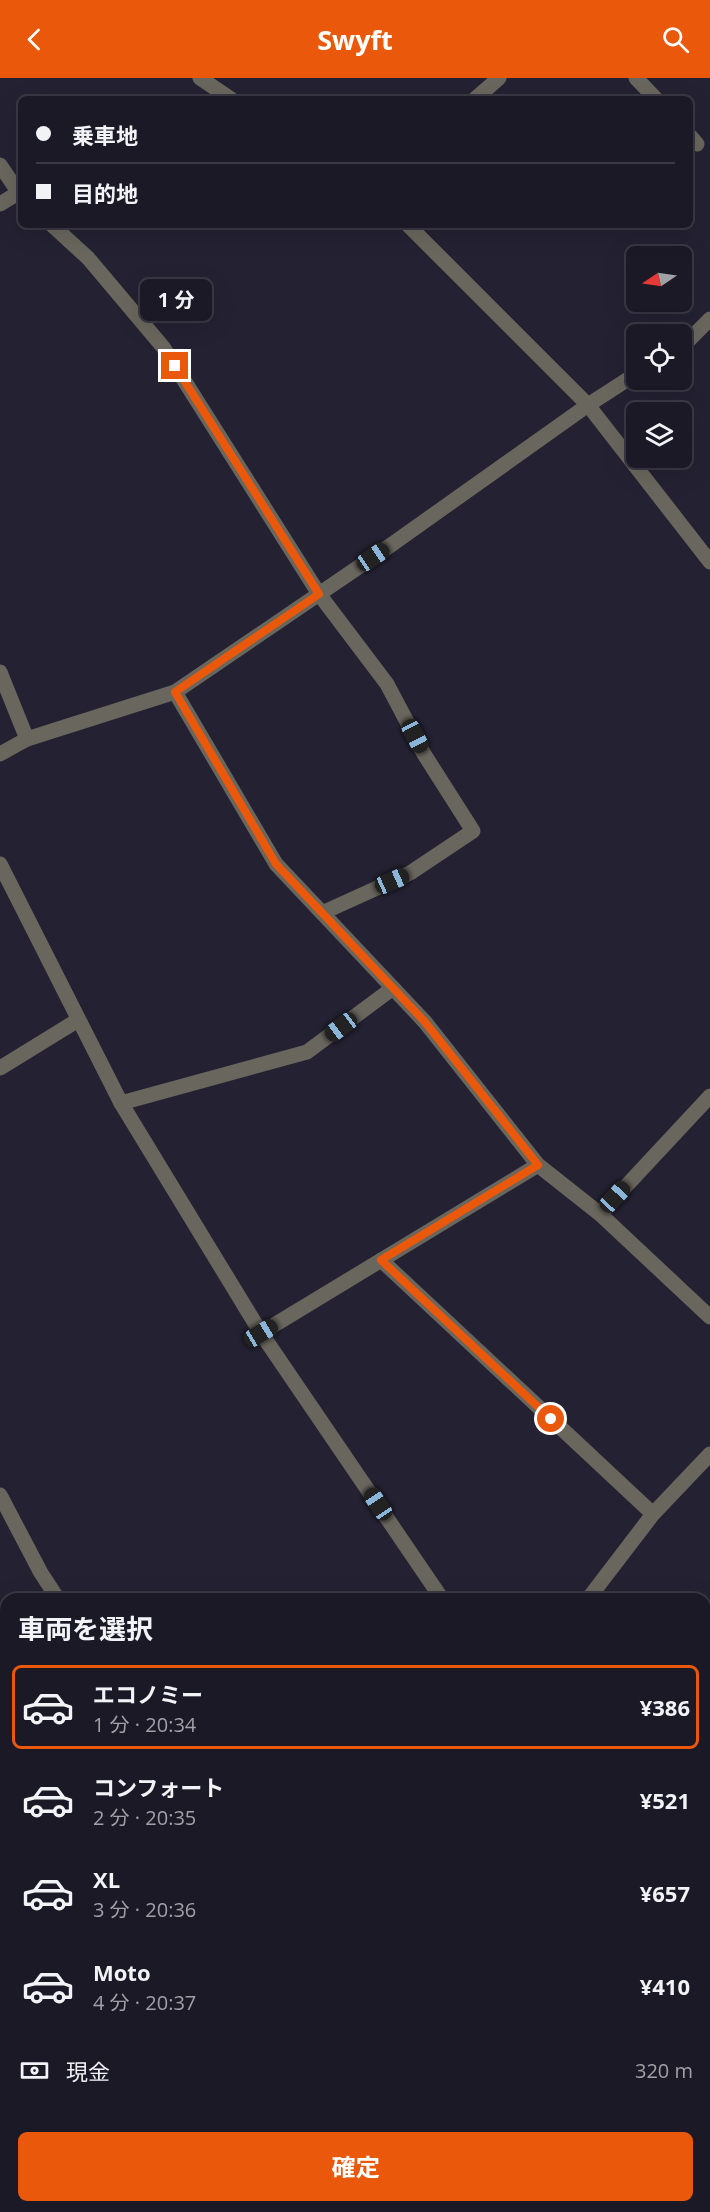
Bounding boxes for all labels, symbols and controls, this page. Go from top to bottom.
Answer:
text: Swyft [317,21,393,58]
icon: back [18,23,51,56]
icon: search [659,23,692,56]
text: 乗車地 [72,120,138,150]
text: 目的地 [72,178,138,208]
north arrow [626,246,692,312]
map controls [626,246,692,468]
callout: 1 分 [139,279,211,321]
text: 1 分 [158,286,194,313]
button: locate [626,324,692,390]
route end [161,352,188,379]
button: layers [626,402,692,468]
car [353,539,393,575]
car [399,716,431,756]
car [372,865,412,897]
car [321,1009,361,1045]
car [596,1178,634,1216]
car [241,1316,281,1350]
route start [537,1405,564,1432]
car [360,1484,396,1524]
text: 車両を選択 [18,1610,153,1647]
text: エコノミー [93,1679,203,1709]
icon: car [21,1680,75,1734]
text: ¥386 [640,1692,690,1722]
text: 1 分 · 20:34 [93,1711,196,1738]
text: コンフォート [93,1772,224,1802]
icon: car [21,1773,75,1827]
text: ¥521 [640,1785,690,1815]
text: 2 分 · 20:35 [93,1804,196,1831]
text: XL [93,1864,120,1894]
icon: car [21,1866,75,1920]
text: ¥657 [640,1878,690,1908]
text: 3 分 · 20:36 [93,1896,196,1923]
text: Moto [93,1957,151,1987]
icon: car [21,1959,75,2013]
text: ¥410 [640,1971,690,2001]
text: 4 分 · 20:37 [93,1989,196,2016]
icon: cash [18,2054,51,2087]
text: 現金 [66,2056,110,2086]
text: 320 m [635,2057,693,2084]
button: 確定 [18,2132,693,2201]

